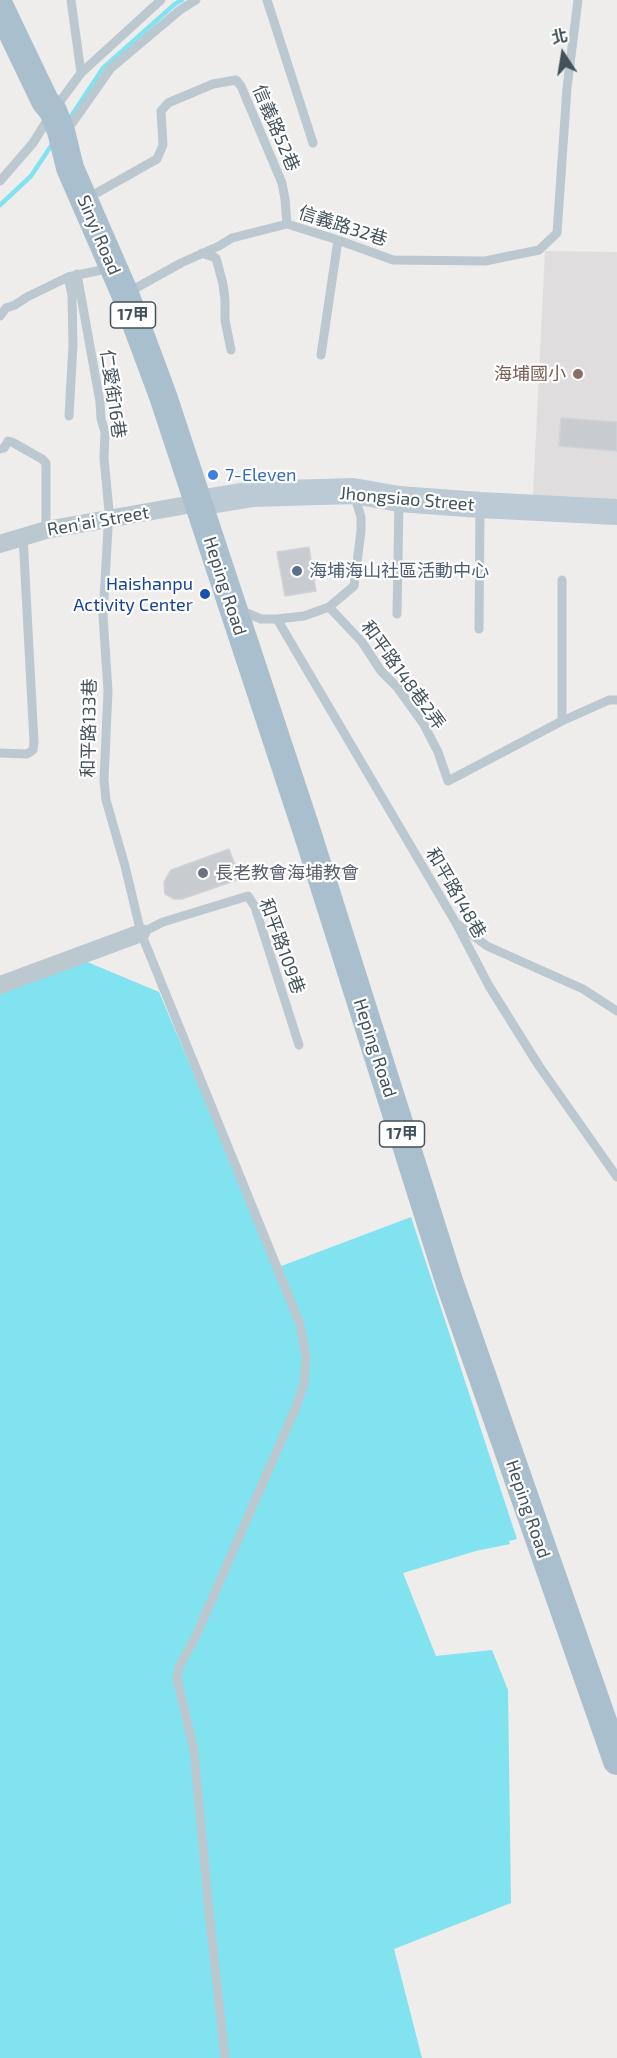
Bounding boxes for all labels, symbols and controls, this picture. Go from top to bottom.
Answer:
north arrow [533,24,593,84]
text: 北 [549,25,569,47]
street label: 信義路52巷 [248,82,304,174]
street label: Sinyi Road [73,192,125,278]
street label: 信義路32巷 [296,201,390,251]
road number: 17甲 [110,302,156,328]
street label: 仁愛街16巷 [96,348,130,440]
place label: 海埔國小 [494,363,566,385]
marker: 海埔國小 [571,367,585,381]
place label: 7-Eleven [225,464,297,486]
marker: 7-Eleven [206,468,220,482]
street label: Jhongsiao Street [339,482,475,516]
street label: Ren'ai Street [45,501,151,541]
street label: Heping Road [199,534,251,638]
place label: 海埔海山社區活動中心 [309,560,489,582]
marker: 海埔海山社區活動中心 [290,564,304,578]
place label: Haishanpu Activity Center [73,573,193,616]
marker: Haishanpu Activity Center [198,587,212,601]
street label: 和平路148巷2弄 [356,616,450,734]
street label: 和平路133巷 [77,678,101,778]
street label: 和平路148巷 [421,844,491,942]
place label: 長老教會海埔教會 [215,862,359,884]
marker: 長老教會海埔教會 [196,866,210,880]
street label: 和平路109巷 [255,895,309,997]
street label: Heping Road [349,996,401,1100]
road number: 17甲 [380,1121,424,1147]
street label: Heping Road [501,1457,555,1561]

